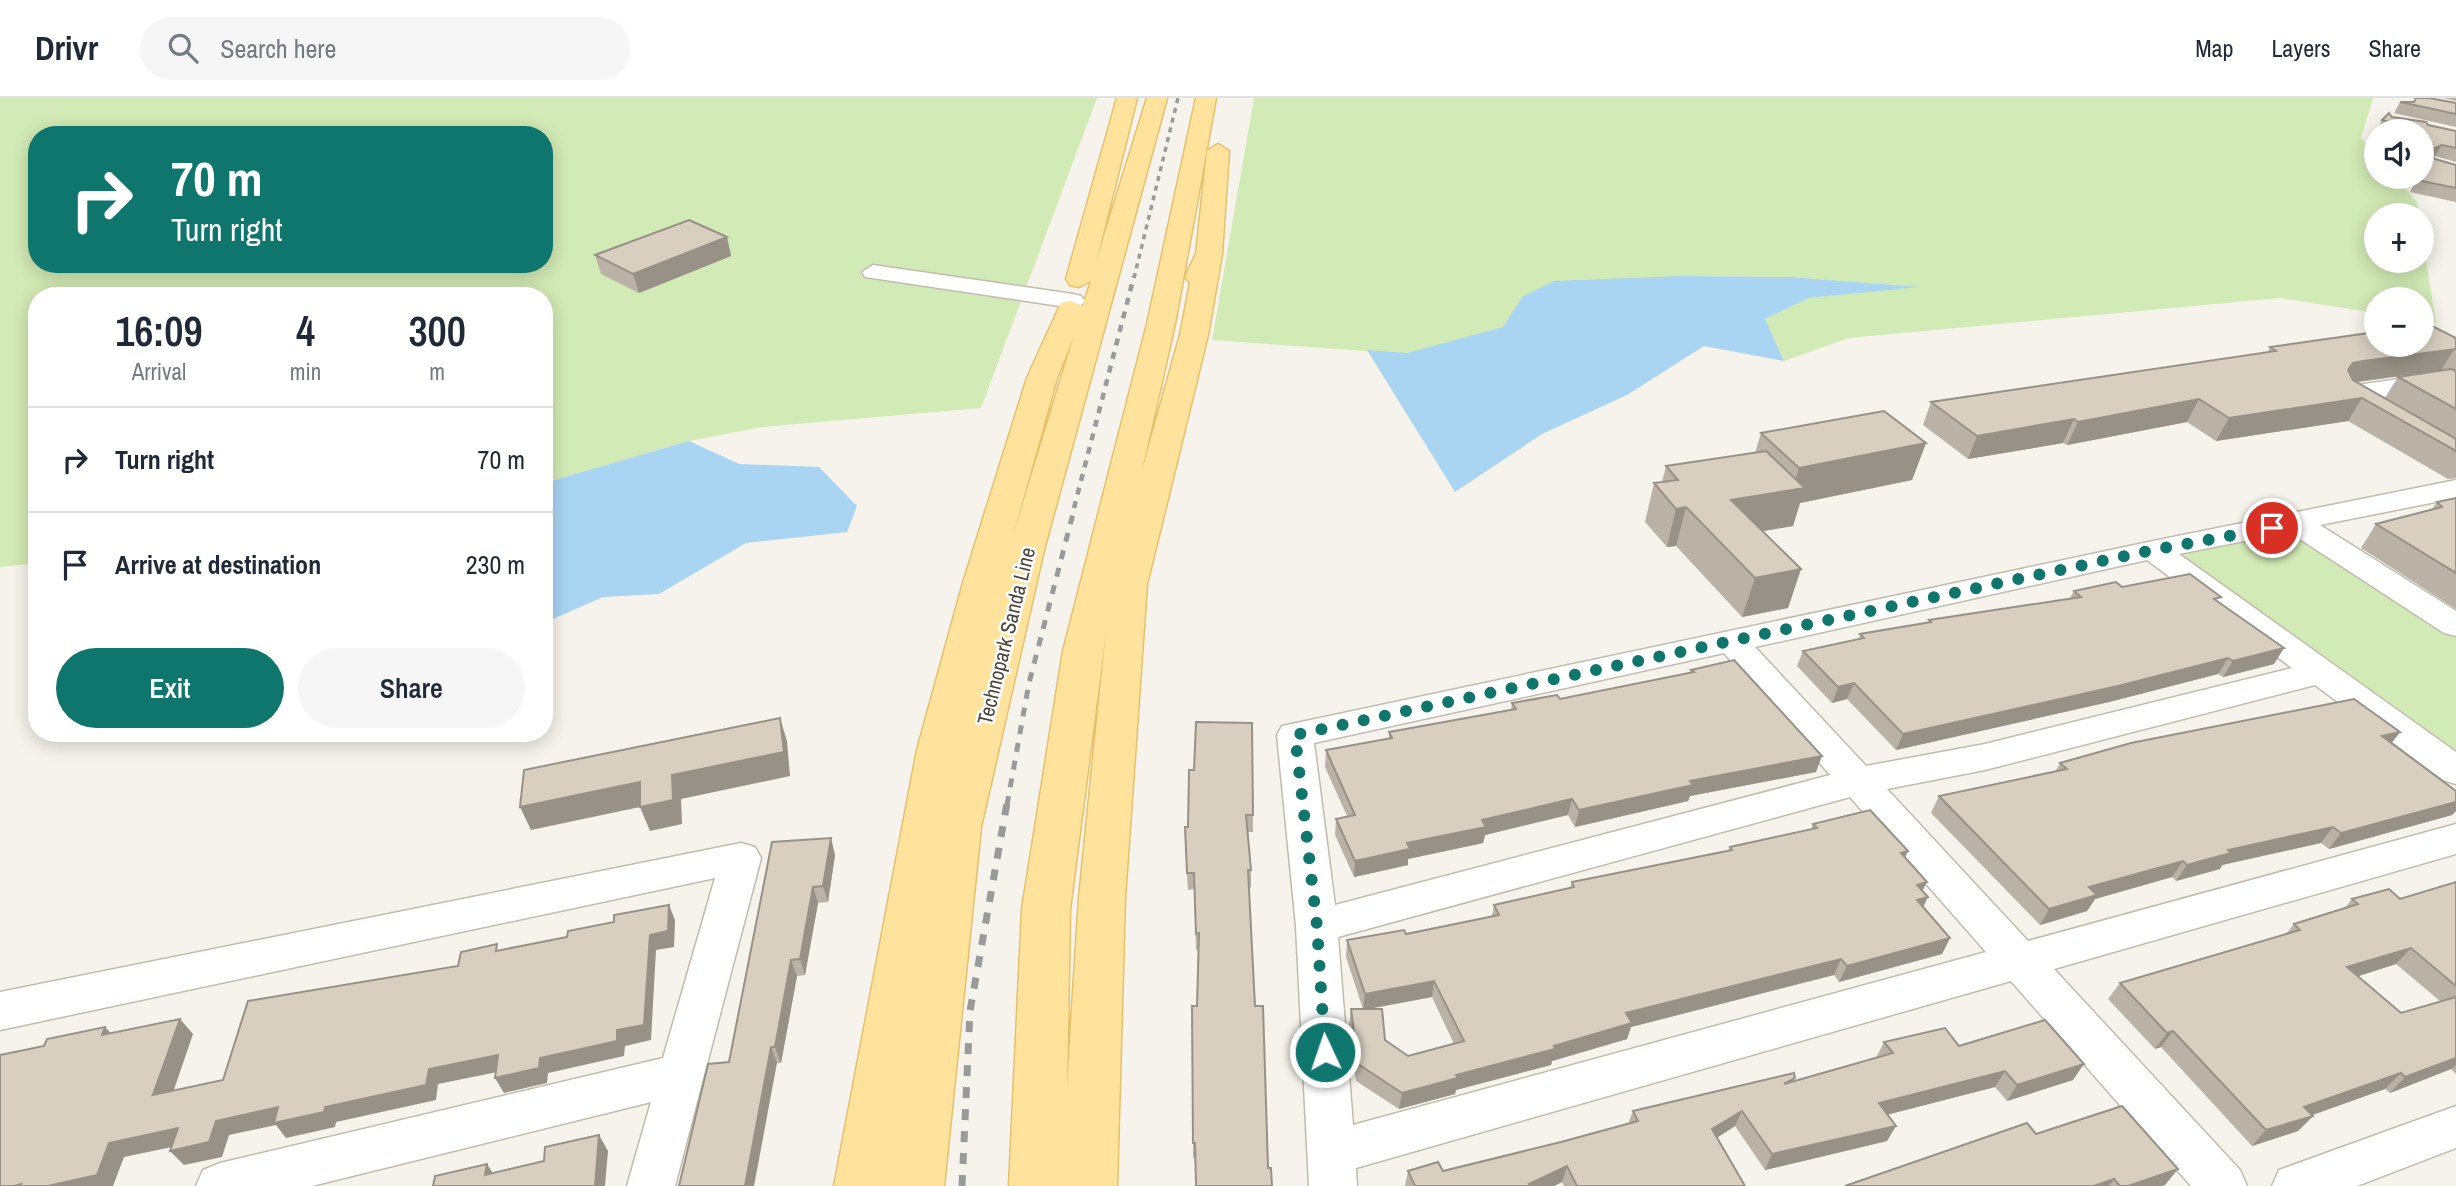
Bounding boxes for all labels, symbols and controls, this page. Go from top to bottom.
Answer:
search box [140,17,630,80]
text: Drivr [35,26,98,70]
icon: search [164,29,202,67]
text: Search here [220,31,336,66]
text: Map [2195,32,2233,64]
text: Layers [2271,32,2330,64]
text: Share [2368,32,2421,64]
map controls [2364,119,2434,357]
button: sound [2364,119,2434,189]
text: 70 m [171,145,263,211]
icon: right [56,154,147,245]
button: + [2364,203,2434,273]
text: Turn right [171,208,283,251]
button: − [2364,287,2434,357]
text: 16:09 [115,303,203,359]
text: 4 [296,303,315,359]
text: 300 [408,303,466,359]
text: Arrival [132,356,186,387]
text: min [290,356,321,387]
text: m [429,356,445,387]
icon: right [56,441,94,479]
text: Turn right [115,442,214,477]
text: 70 m [478,442,525,477]
pin [2242,498,2302,558]
icon: arrive [2253,509,2291,547]
street label: Technopark Sanda Line [970,544,1042,728]
icon: arrive [56,546,94,584]
text: Arrive at destination [115,547,321,582]
text: 230 m [466,547,525,582]
button: Exit [56,648,284,728]
button: Share [298,648,525,728]
position arrow [1288,1015,1362,1089]

